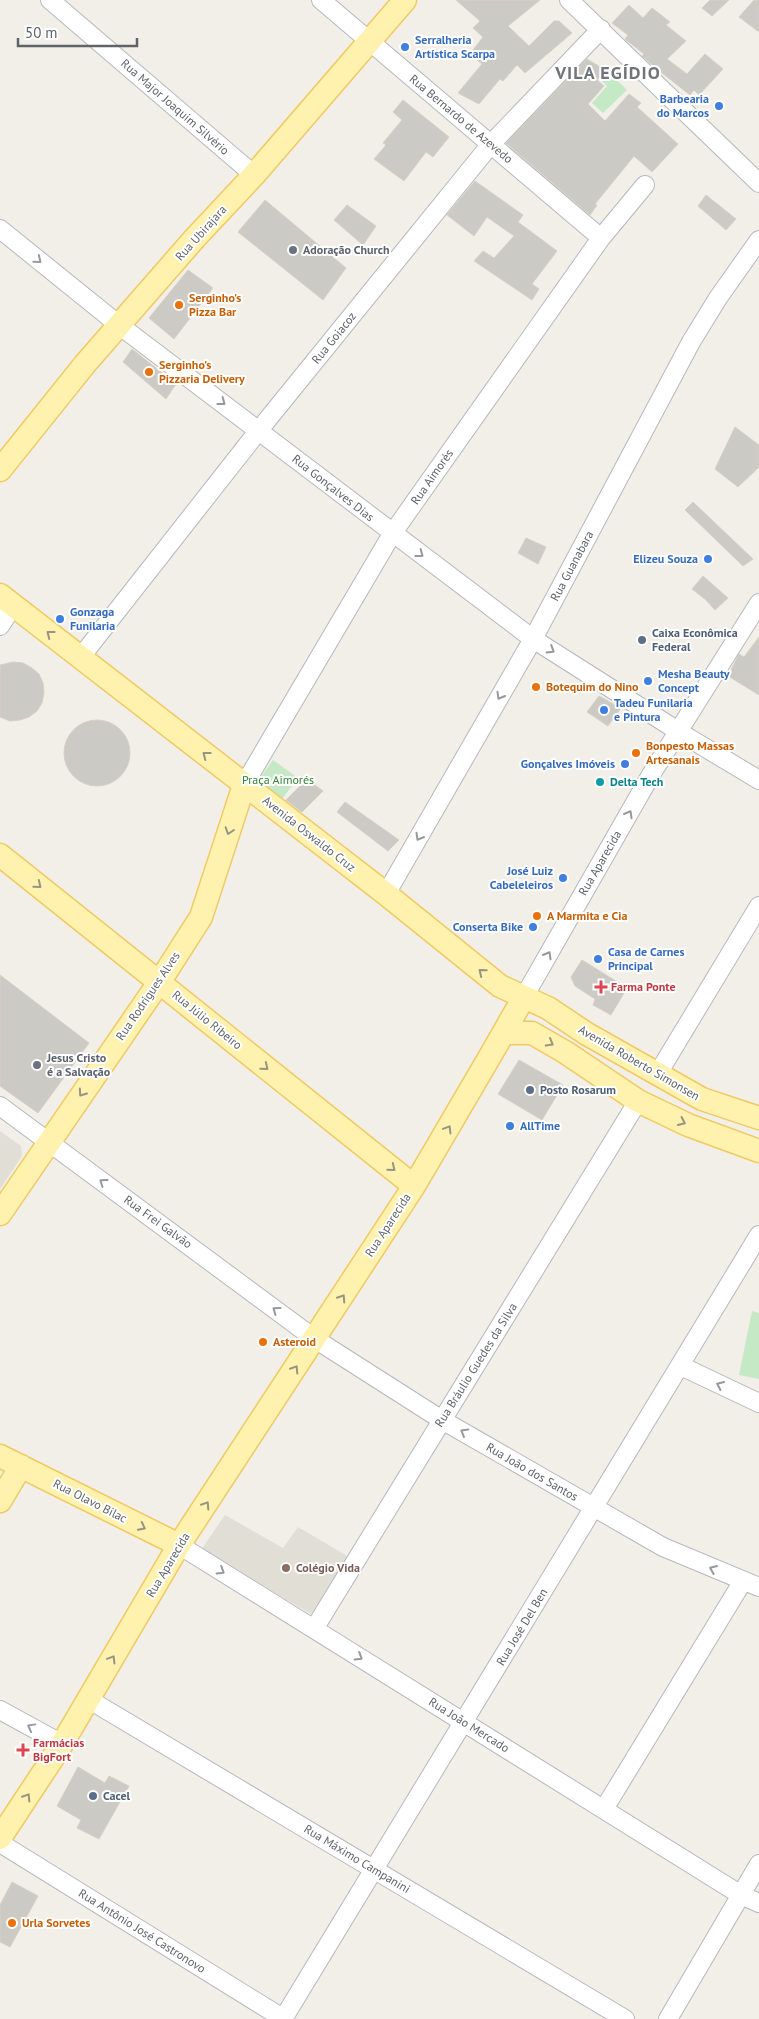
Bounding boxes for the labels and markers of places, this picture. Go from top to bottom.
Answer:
place label: Serralheria Artística Scarpa [415,32,495,61]
marker: Serralheria Artística Scarpa [399,41,411,53]
place label: Barbearia do Marcos [657,91,709,120]
marker: Barbearia do Marcos [713,100,725,112]
place label: Adoração Church [303,242,389,257]
marker: Adoração Church [287,244,299,256]
place label: Serginho's Pizza Bar [189,290,241,319]
marker: Serginho's Pizza Bar [173,299,185,311]
place label: Serginho's Pizzaria Delivery [159,357,245,386]
marker: Serginho's Pizzaria Delivery [143,366,155,378]
place label: Elizeu Souza [633,551,698,566]
marker: Elizeu Souza [702,553,714,565]
place label: Gonzaga Funilaria [70,604,115,633]
marker: Gonzaga Funilaria [54,613,66,625]
place label: Caixa Econômica Federal [652,625,738,654]
marker: Caixa Econômica Federal [636,634,648,646]
place label: Mesha Beauty Concept [658,666,730,695]
marker: Mesha Beauty Concept [642,675,654,687]
place label: Botequim do Nino [546,679,639,694]
marker: Botequim do Nino [530,681,542,693]
place label: Tadeu Funilaria e Pintura [614,695,693,724]
marker: Tadeu Funilaria e Pintura [598,704,610,716]
place label: Bonpesto Massas Artesanais [646,738,734,767]
marker: Bonpesto Massas Artesanais [630,747,642,759]
place label: Gonçalves Imóveis [521,756,615,771]
marker: Gonçalves Imóveis [619,758,631,770]
place label: Delta Tech [610,774,663,789]
marker: Delta Tech [594,776,606,788]
place label: José Luiz Cabeleleiros [490,863,554,892]
marker: José Luiz Cabeleleiros [557,872,569,884]
place label: A Marmita e Cia [547,908,628,923]
marker: A Marmita e Cia [531,910,543,922]
place label: Conserta Bike [453,919,523,934]
marker: Conserta Bike [527,921,539,933]
place label: Casa de Carnes Principal [608,944,684,973]
marker: Casa de Carnes Principal [592,953,604,965]
place label: Farma Ponte [611,979,676,994]
marker: Farma Ponte [595,981,607,993]
place label: Jesus Cristo é a Salvação [46,1050,111,1079]
marker: Jesus Cristo é a Salvação [31,1059,43,1071]
place label: Posto Rosarum [540,1082,616,1097]
marker: Posto Rosarum [524,1084,536,1096]
place label: AllTime [520,1118,560,1133]
marker: AllTime [504,1120,516,1132]
place label: Asteroid [273,1334,316,1349]
marker: Asteroid [257,1336,269,1348]
place label: Colégio Vida [296,1560,360,1575]
marker: Colégio Vida [280,1562,292,1574]
place label: Farmácias BigFort [33,1735,84,1764]
marker: Farmácias BigFort [17,1744,29,1756]
place label: Cacel [103,1788,131,1803]
marker: Cacel [87,1790,99,1802]
place label: Urla Sorvetes [22,1915,90,1930]
marker: Urla Sorvetes [6,1917,18,1929]

